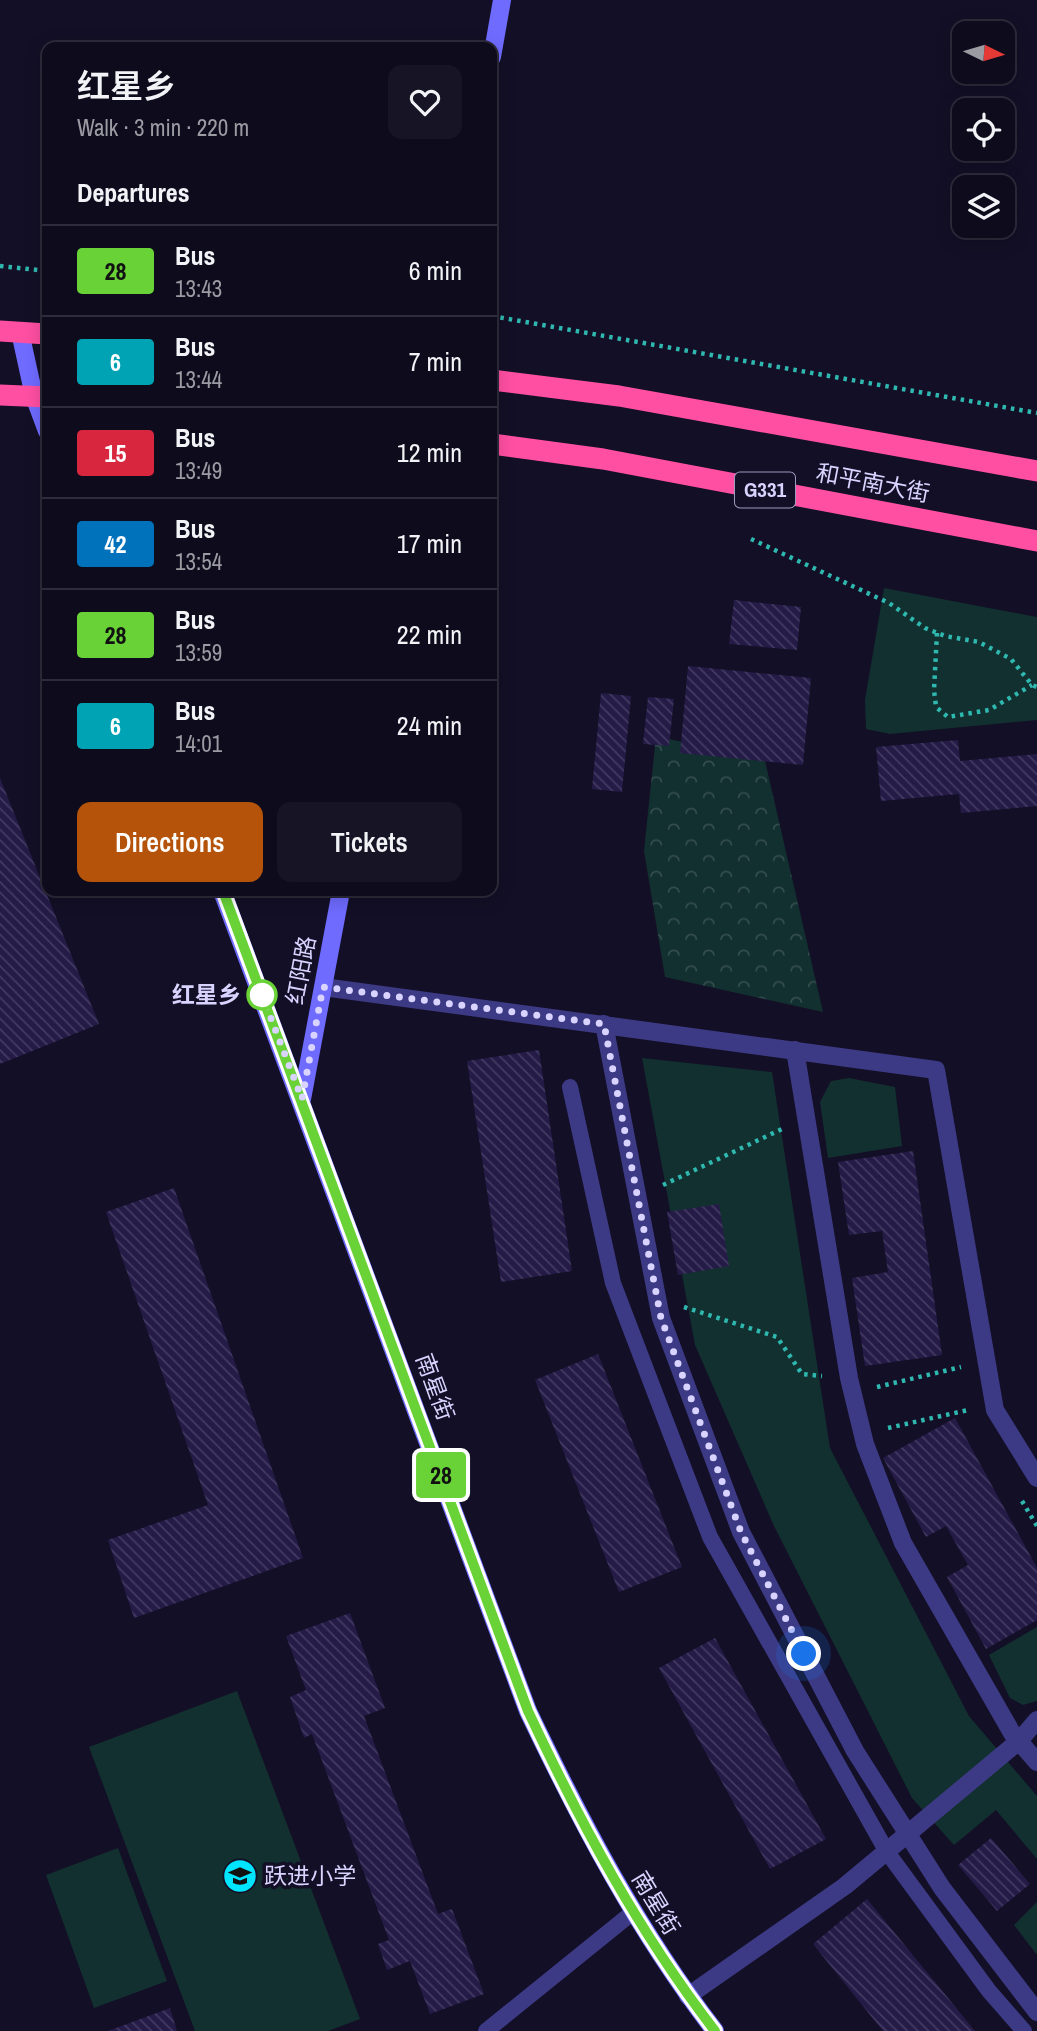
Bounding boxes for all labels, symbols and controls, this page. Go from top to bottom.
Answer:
north arrow [952,21,1015,84]
map controls [952,21,1015,238]
text: 红星乡 [77,64,176,108]
button: heart [388,65,462,139]
button: locate [952,98,1015,161]
text: Walk · 3 min · 220 m [77,112,249,143]
text: Departures [77,175,190,210]
button: layers [952,175,1015,238]
text: Bus [175,238,215,273]
text: 6 min [409,253,462,288]
text: 28 [105,255,126,287]
text: 13:43 [175,273,222,304]
text: Bus [175,329,215,364]
text: 7 min [409,344,462,379]
text: 6 [110,346,121,378]
text: 13:44 [175,364,222,395]
text: Bus [175,420,215,455]
text: 12 min [397,435,462,470]
text: 15 [105,437,126,469]
text: 13:49 [175,455,222,486]
street label: 和平南大街 [814,456,932,509]
road number: G331 [735,472,795,508]
text: Bus [175,511,215,546]
text: 17 min [397,526,462,561]
text: 42 [105,528,126,560]
text: 13:54 [175,546,222,577]
text: Bus [175,602,215,637]
text: 22 min [397,617,462,652]
text: 28 [105,619,126,651]
text: 13:59 [175,637,222,668]
text: Bus [175,693,215,728]
text: 24 min [397,708,462,743]
text: 6 [110,710,121,742]
text: 14:01 [175,728,222,759]
button: Directions [77,802,263,882]
button: Tickets [277,802,462,882]
street label: 红阳路 [279,933,322,1007]
place label: 红星乡 [172,979,241,1010]
marker: 红星乡 [247,980,277,1010]
street label: 南星街 [409,1349,462,1425]
line badge: 28 [410,1452,472,1498]
text: 28 [430,1459,452,1491]
your location [786,1636,821,1671]
school or university icon: 跃进小学 [221,1857,259,1895]
place label: 跃进小学 [264,1860,356,1891]
street label: 南星街 [625,1865,687,1940]

